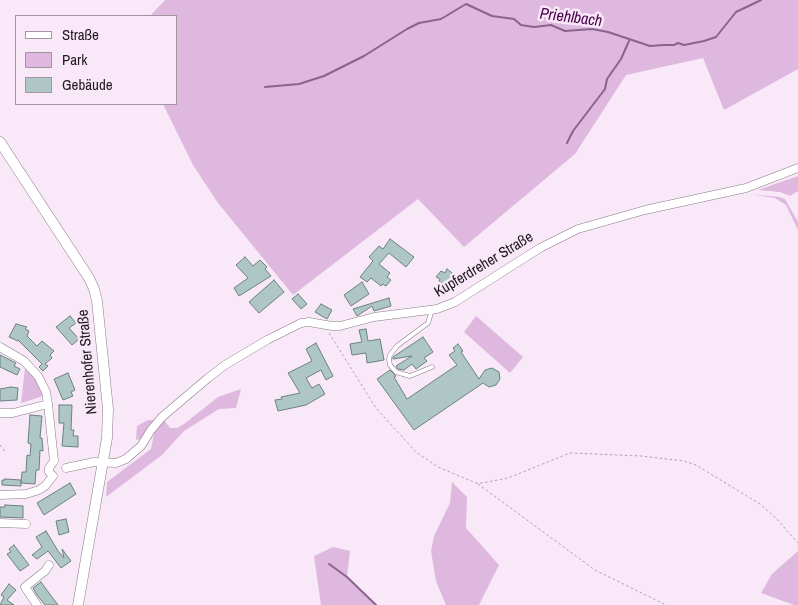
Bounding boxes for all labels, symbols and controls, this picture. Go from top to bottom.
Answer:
water label: Priehlbach [539,5,603,31]
legend [15,15,178,105]
text: Straße [62,24,99,45]
text: Park [62,49,87,70]
text: Gebäude [62,74,113,95]
street label: Kupferdreher Straße [431,228,537,302]
street label: Nierenhofer Straße [74,309,102,415]

